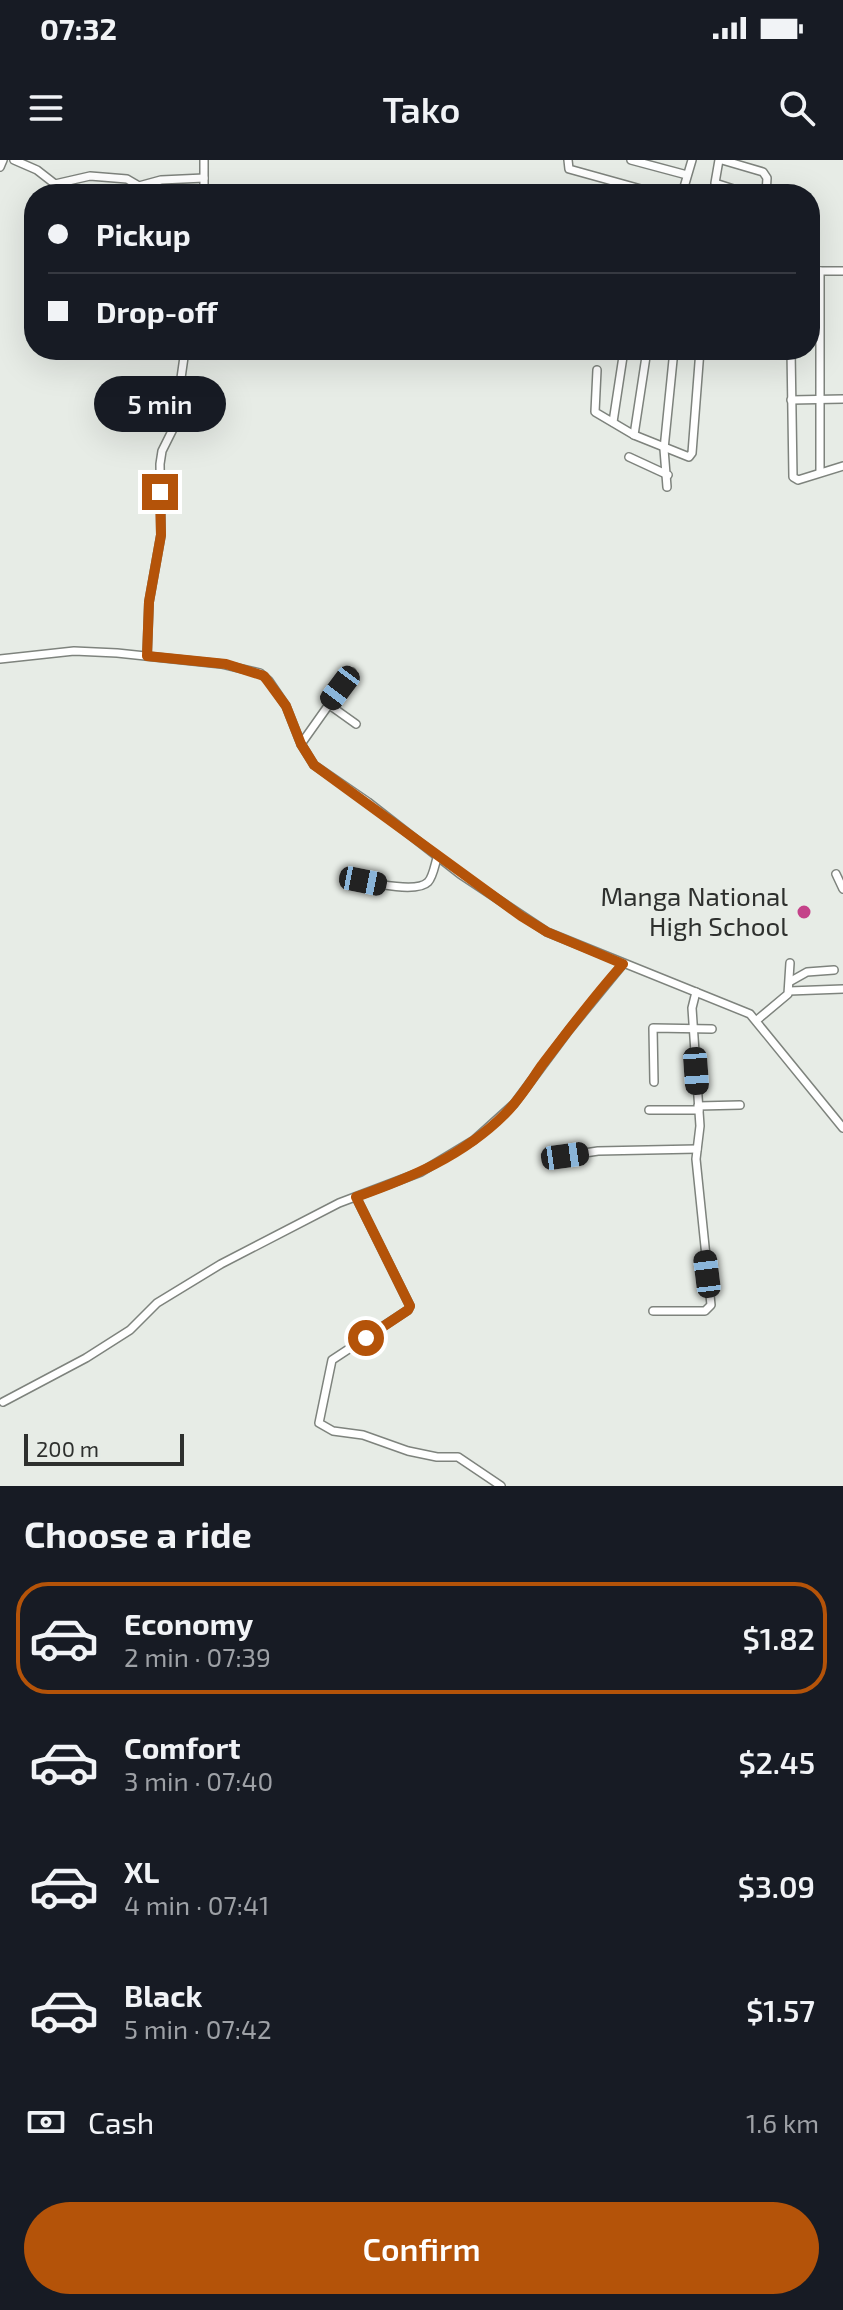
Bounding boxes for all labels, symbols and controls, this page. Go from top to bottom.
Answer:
text: 07:32 [40,10,117,46]
icon: menu [24,86,68,130]
icon: search [775,86,819,130]
text: Tako [383,87,460,130]
text: Pickup [96,216,191,252]
text: Drop-off [96,293,218,329]
callout: 5 min [94,376,226,432]
text: 5 min [127,388,193,419]
route end [142,474,178,510]
car [316,662,364,714]
car [337,865,389,897]
place label: Manga National High School [601,880,788,941]
marker: Manga National High School [795,903,813,921]
car [682,1046,710,1096]
car [540,1141,590,1171]
car [692,1249,722,1299]
route start [348,1320,384,1356]
scale bar [24,1430,184,1466]
text: 200 m [36,1435,99,1461]
text: Choose a ride [24,1512,252,1555]
icon: car [28,1602,100,1674]
text: Economy [124,1605,253,1641]
text: $1.82 [742,1620,815,1656]
text: 2 min · 07:39 [124,1641,271,1672]
icon: car [28,1726,100,1798]
text: Comfort [124,1729,241,1765]
text: $2.45 [738,1744,815,1780]
text: 3 min · 07:40 [124,1765,273,1796]
icon: car [28,1850,100,1922]
text: XL [124,1853,159,1889]
text: $3.09 [738,1868,815,1904]
text: 4 min · 07:41 [124,1889,269,1920]
icon: car [28,1974,100,2046]
text: Black [124,1977,202,2013]
text: $1.57 [746,1992,815,2028]
text: 5 min · 07:42 [124,2013,272,2044]
icon: cash [24,2100,68,2144]
text: Cash [88,2104,154,2140]
text: 1.6 km [746,2107,819,2138]
button: Confirm [24,2202,819,2294]

